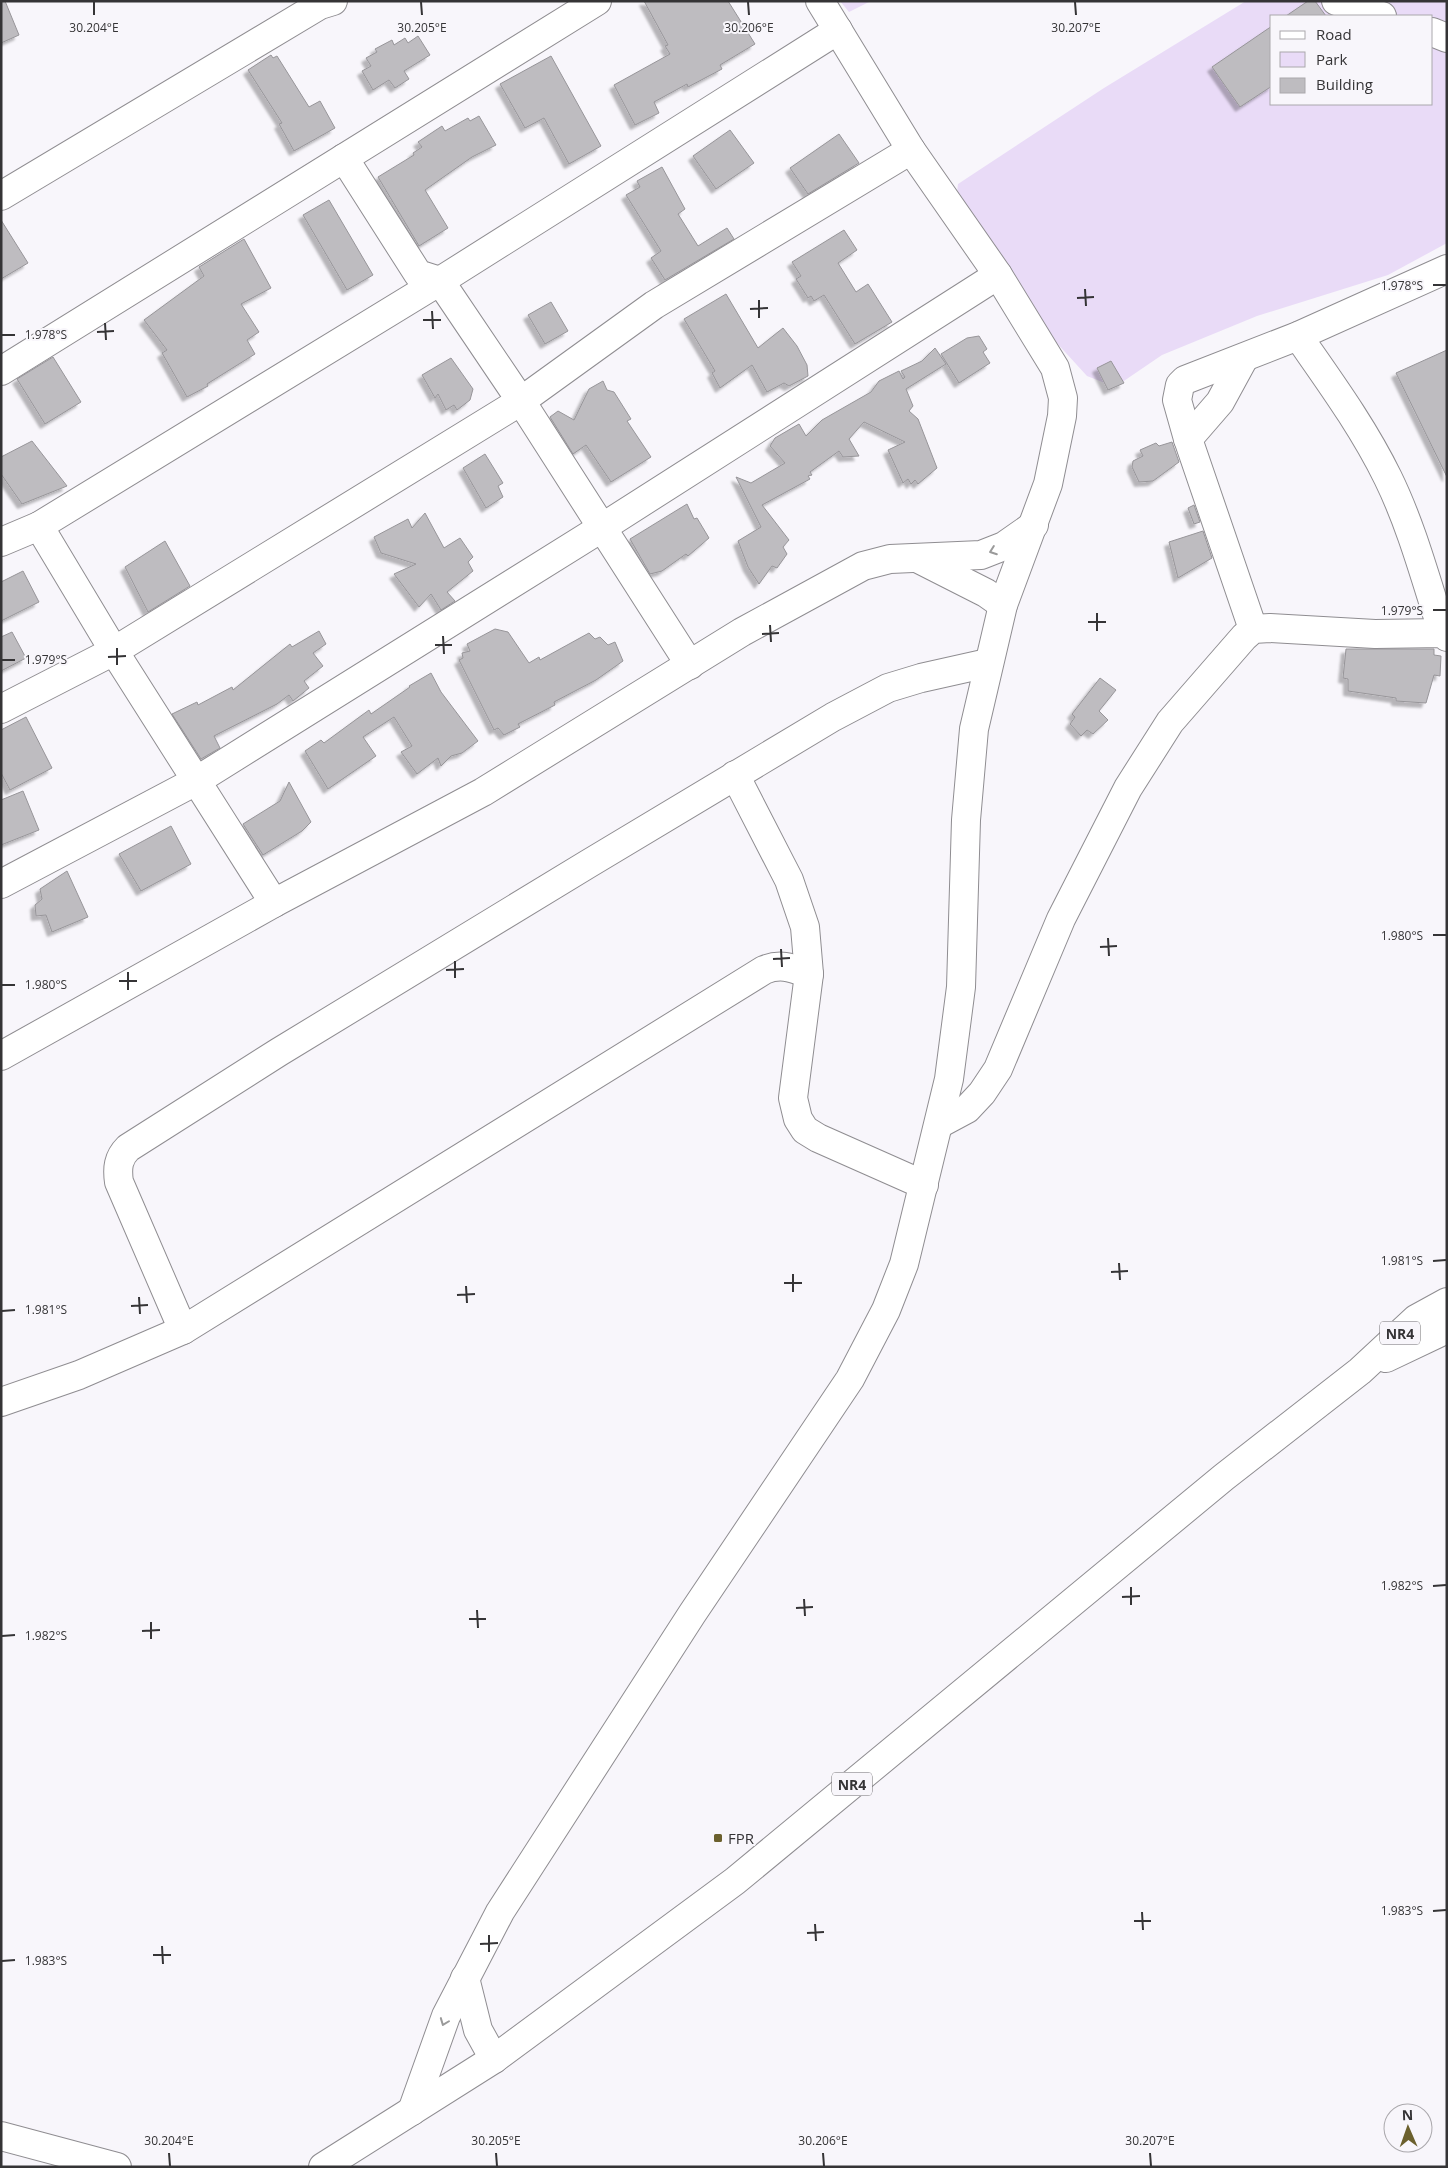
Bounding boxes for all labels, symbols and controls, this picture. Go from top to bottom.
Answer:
legend [1270,15,1433,105]
text: 30.204°E [69,19,119,36]
text: 30.205°E [397,19,447,36]
text: 30.206°E [724,19,774,36]
text: 30.207°E [1051,19,1101,36]
text: Road [1316,24,1352,44]
text: Park [1316,49,1347,69]
text: Building [1316,74,1373,94]
text: 1.978°S [1381,277,1423,294]
text: 1.978°S [25,326,67,343]
one-way arrow [989,545,997,555]
text: 1.979°S [1381,602,1423,619]
text: 1.979°S [25,651,67,668]
text: 1.980°S [1381,927,1423,944]
text: 1.980°S [25,976,67,993]
text: 1.981°S [1381,1252,1423,1269]
text: 1.981°S [25,1301,67,1318]
road number: NR4 [1380,1322,1420,1345]
text: 1.982°S [1381,1577,1423,1594]
text: 1.982°S [25,1627,67,1644]
road number: NR4 [832,1772,872,1796]
place label: FPR [728,1828,755,1848]
marker: FPR [712,1832,724,1844]
text: 1.983°S [1381,1902,1423,1919]
text: 1.983°S [25,1952,67,1969]
one-way arrow [440,2017,450,2026]
north arrow [1383,2103,1433,2153]
text: N [1402,2105,1414,2124]
text: 30.204°E [144,2132,194,2149]
text: 30.205°E [471,2132,521,2149]
text: 30.206°E [798,2132,848,2149]
text: 30.207°E [1125,2132,1175,2149]

